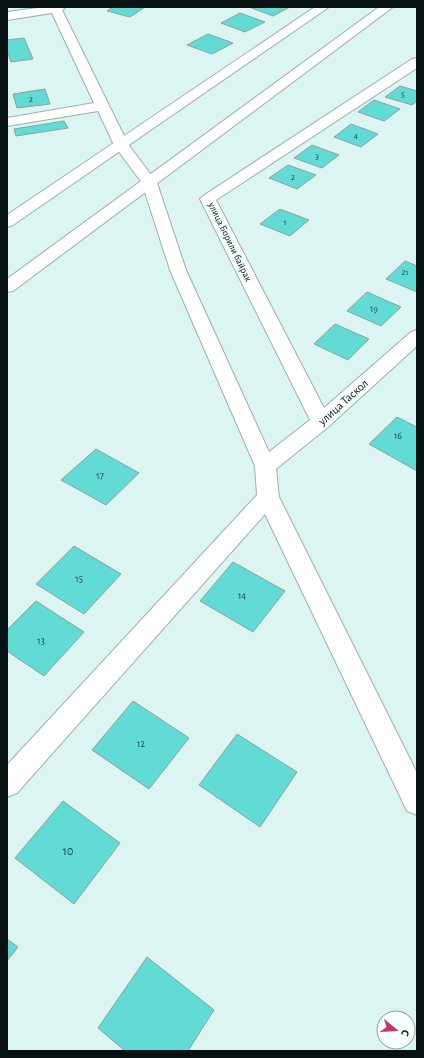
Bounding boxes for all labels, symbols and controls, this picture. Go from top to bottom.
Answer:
house number: 5 [401,90,405,99]
house number: 2 [29,95,33,104]
house number: 4 [354,131,359,140]
house number: 3 [315,152,319,161]
house number: 2 [291,173,295,182]
street label: улица Борили байрак [206,200,254,284]
house number: 1 [283,218,287,227]
house number: 21 [401,268,409,277]
house number: 19 [370,304,378,314]
street label: улица Таскол [315,377,371,429]
house number: 16 [394,431,402,441]
house number: 17 [96,471,104,481]
house number: 15 [75,574,83,584]
house number: 14 [238,591,246,601]
house number: 13 [37,636,45,646]
house number: 12 [137,739,145,749]
house number: 10 [63,845,73,857]
north arrow [376,1010,416,1050]
text: С [399,1028,411,1038]

